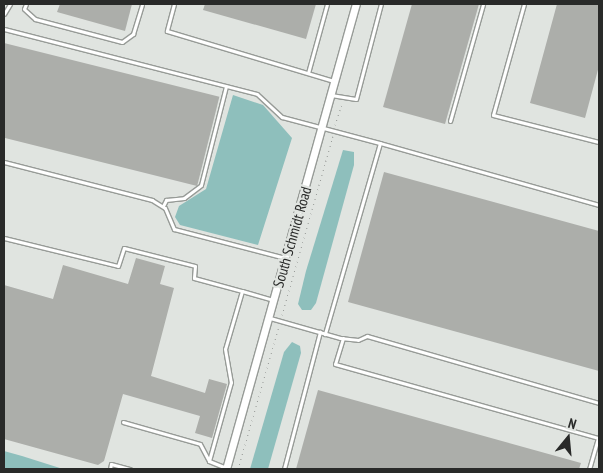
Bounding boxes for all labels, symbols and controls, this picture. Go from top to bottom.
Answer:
street label: South Schmidt Road [269,184,315,290]
north arrow [543,413,593,463]
text: N [566,414,579,433]

